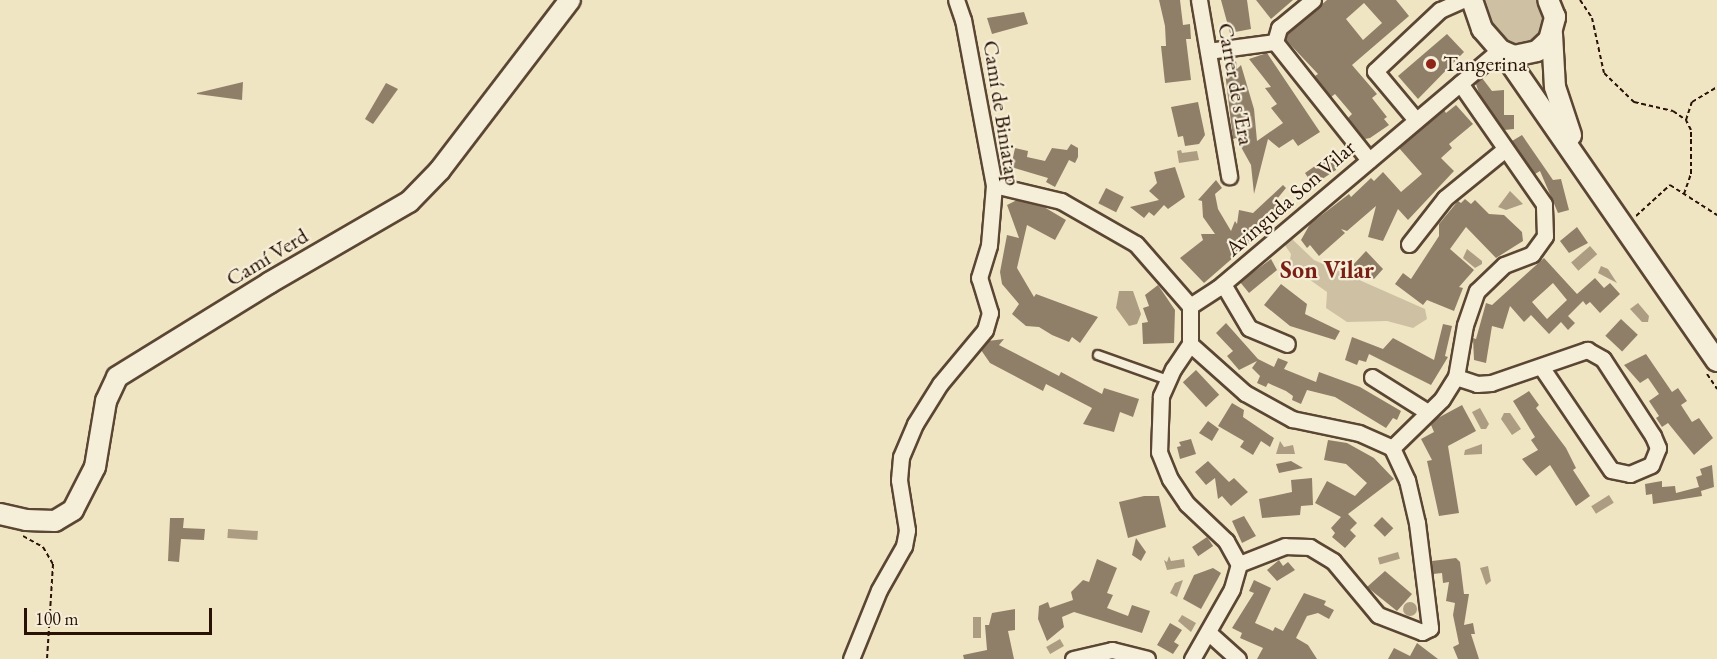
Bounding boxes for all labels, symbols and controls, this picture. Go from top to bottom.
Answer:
street label: Carrer de s'Era [1212,21,1260,147]
street label: Camí de Biniatap [977,39,1027,187]
place label: Tangerina [1443,51,1527,77]
marker: Tangerina [1424,57,1438,71]
street label: Avinguda Son Vilar [1219,134,1361,262]
street label: Camí Verd [221,222,313,292]
district label: Son Vilar [1280,256,1374,284]
scale bar [27,596,214,634]
text: 100 m [35,607,79,630]

